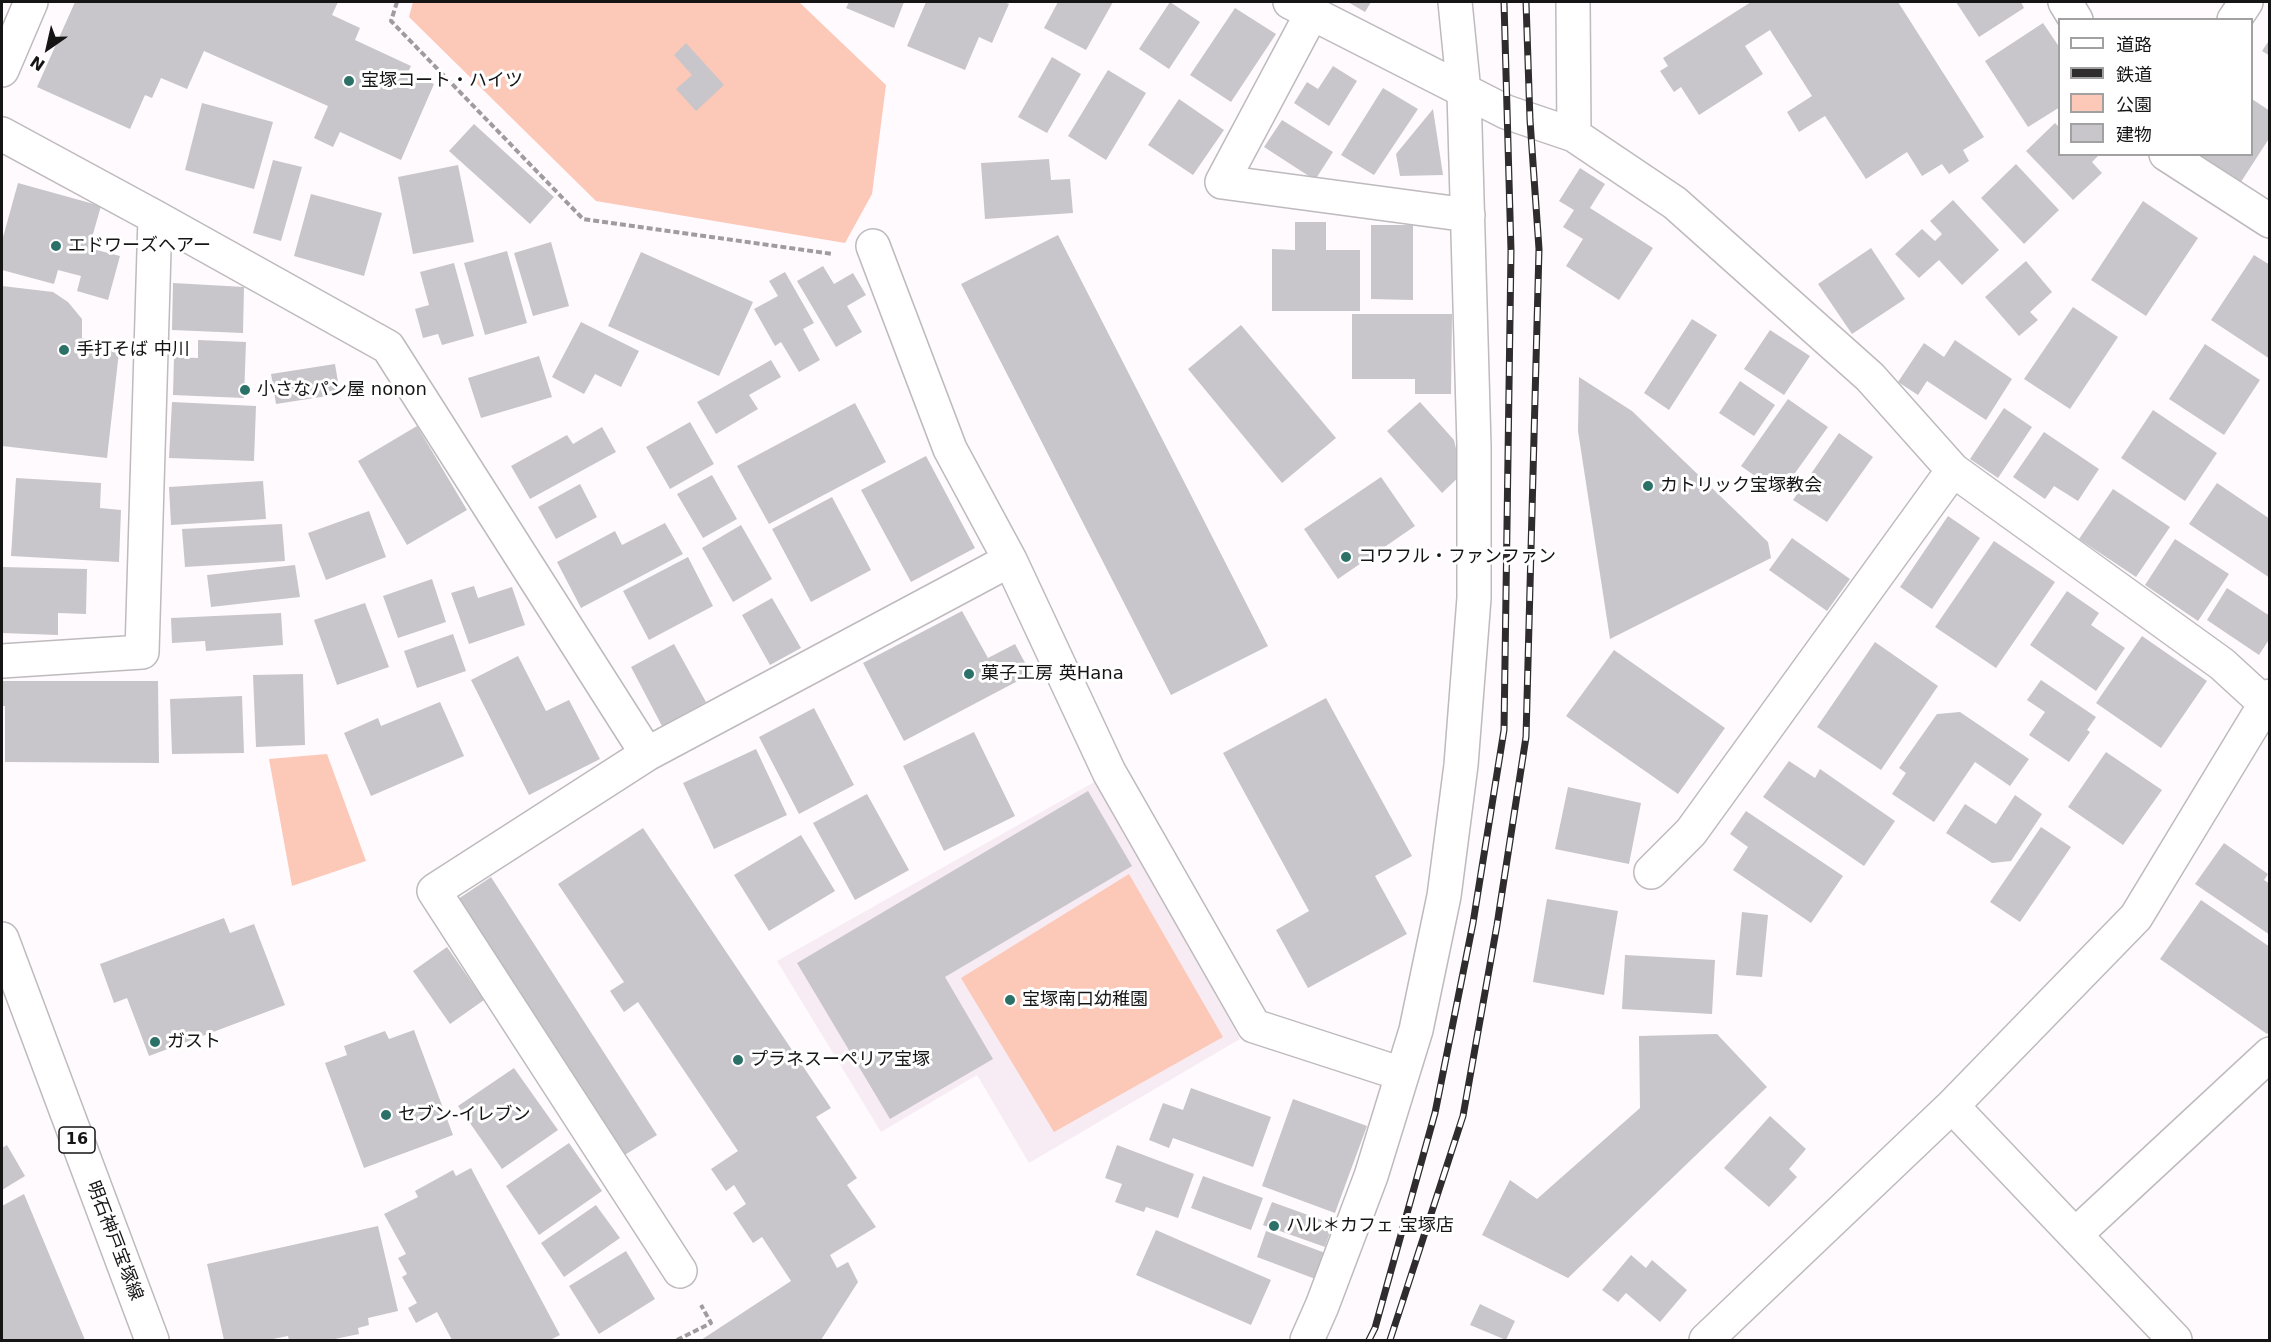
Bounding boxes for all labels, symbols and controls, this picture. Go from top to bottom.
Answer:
north arrow [18,18,78,78]
legend [2058,18,2253,156]
text: 道路 [2116,34,2152,55]
text: N [27,52,49,75]
text: 鉄道 [2116,64,2152,85]
place label: 宝塚コート・ハイツ [361,70,523,92]
marker: 宝塚コート・ハイツ [342,74,356,88]
text: 公園 [2116,94,2152,115]
text: 建物 [2116,124,2152,145]
place label: エドワーズヘアー [68,235,211,257]
marker: エドワーズヘアー [49,239,63,253]
place label: 手打そば 中川 [76,339,190,361]
marker: 手打そば 中川 [57,343,71,357]
place label: 小さなパン屋 nonon [257,379,427,401]
marker: 小さなパン屋 nonon [238,383,252,397]
place label: カトリック宝塚教会 [1660,475,1822,497]
marker: カトリック宝塚教会 [1641,479,1655,493]
place label: コワフル・ファンファン [1358,546,1556,568]
marker: コワフル・ファンファン [1339,550,1353,564]
place label: 菓子工房 英Hana [981,663,1124,685]
marker: 菓子工房 英Hana [962,667,976,681]
place label: 宝塚南口幼稚園 [1022,989,1148,1011]
marker: 宝塚南口幼稚園 [1003,993,1017,1007]
place label: ガスト [167,1031,221,1053]
marker: ガスト [148,1035,162,1049]
place label: プラネスーペリア宝塚 [750,1049,930,1071]
marker: プラネスーペリア宝塚 [731,1053,745,1067]
place label: セブン-イレブン [398,1104,530,1126]
marker: セブン-イレブン [379,1108,393,1122]
road number: 16 [59,1127,95,1153]
street label: 明石神戸宝塚線 [81,1178,147,1304]
place label: ハル＊カフェ 宝塚店 [1286,1215,1454,1237]
marker: ハル＊カフェ 宝塚店 [1267,1219,1281,1233]

